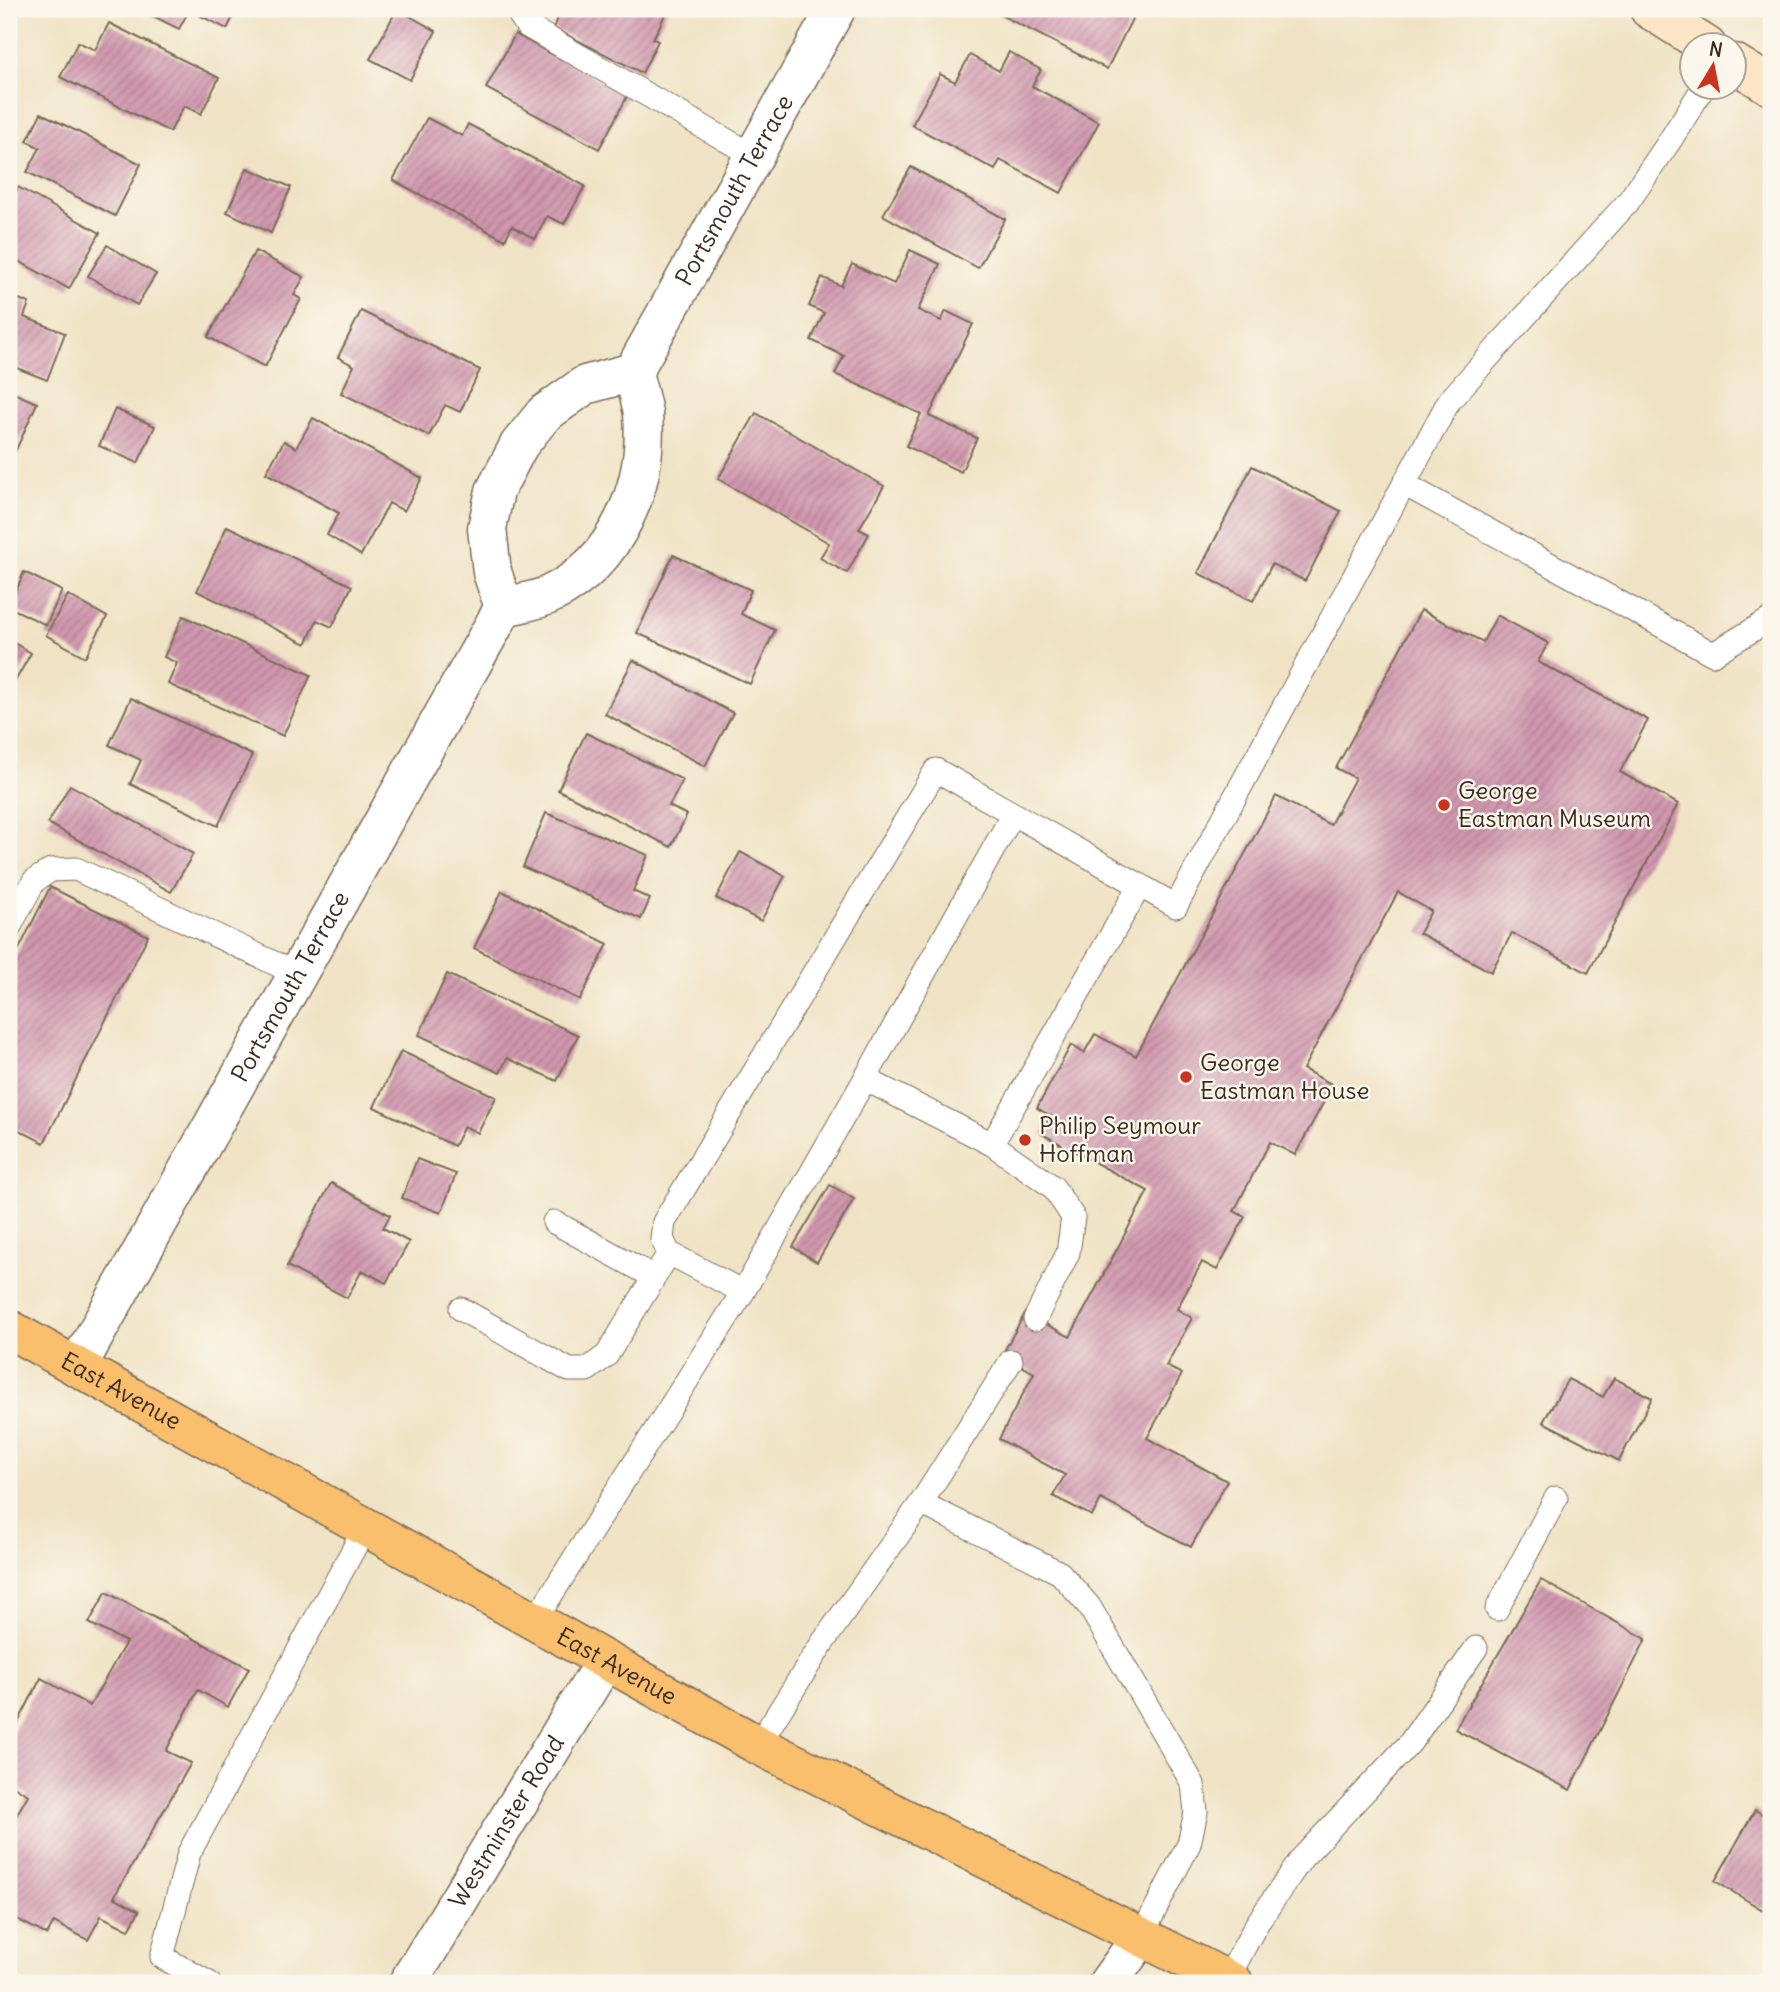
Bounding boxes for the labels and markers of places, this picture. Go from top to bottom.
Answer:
place label: George Eastman Museum [1458,775,1651,833]
marker: George Eastman Museum [1436,797,1452,813]
place label: George Eastman House [1200,1047,1369,1105]
marker: George Eastman House [1178,1069,1194,1085]
place label: Philip Seymour Hoffman [1039,1110,1201,1168]
marker: Philip Seymour Hoffman [1017,1132,1033,1148]

